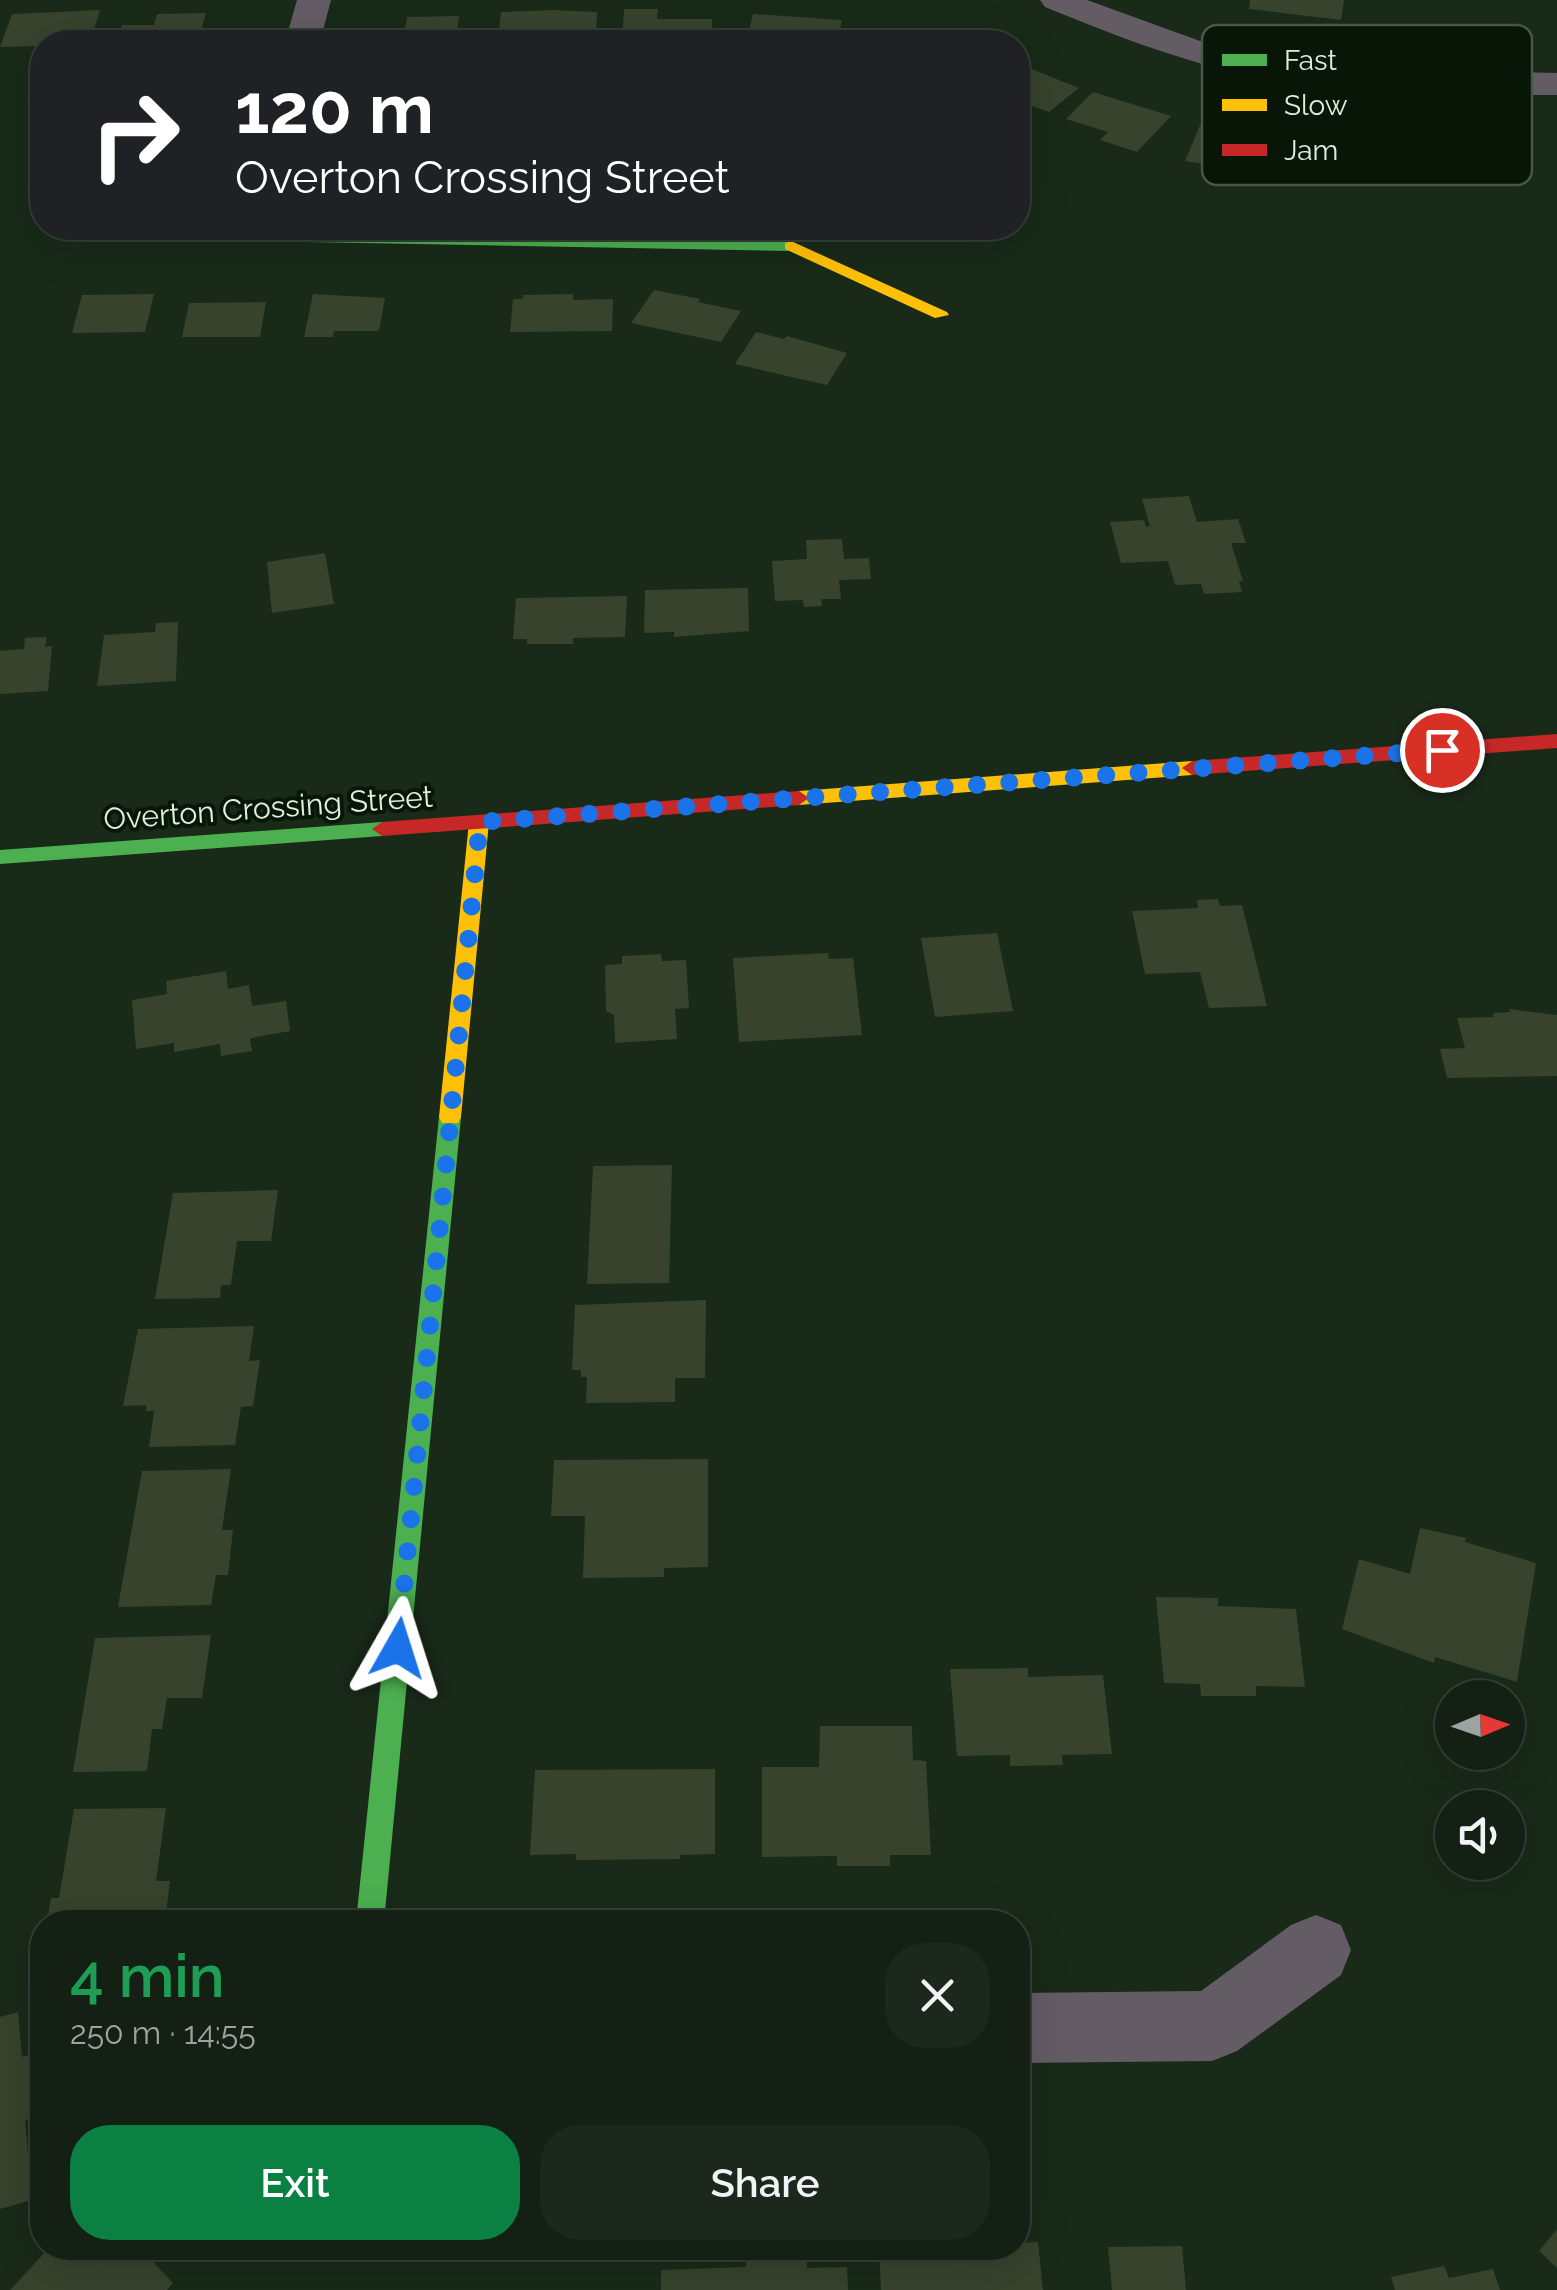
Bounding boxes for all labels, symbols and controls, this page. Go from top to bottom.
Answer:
legend [1202,25,1532,185]
text: Fast [1284,44,1337,77]
text: 120 m [235,67,434,149]
icon: right [70,70,200,200]
text: Slow [1284,89,1348,122]
text: Jam [1284,134,1338,167]
text: Overton Crossing Street [235,151,730,204]
pin [1400,708,1485,793]
icon: arrive [1415,723,1470,778]
street label: Overton Crossing Street [102,779,434,836]
position arrow [346,1596,450,1700]
north arrow [1435,1680,1525,1770]
map controls [1435,1680,1525,1880]
button: sound [1435,1790,1525,1880]
text: 4 min [70,1941,225,2011]
button: close [885,1943,990,2048]
text: 250 m · 14:55 [70,2014,256,2051]
button: Exit [70,2125,520,2240]
button: Share [540,2125,990,2240]

